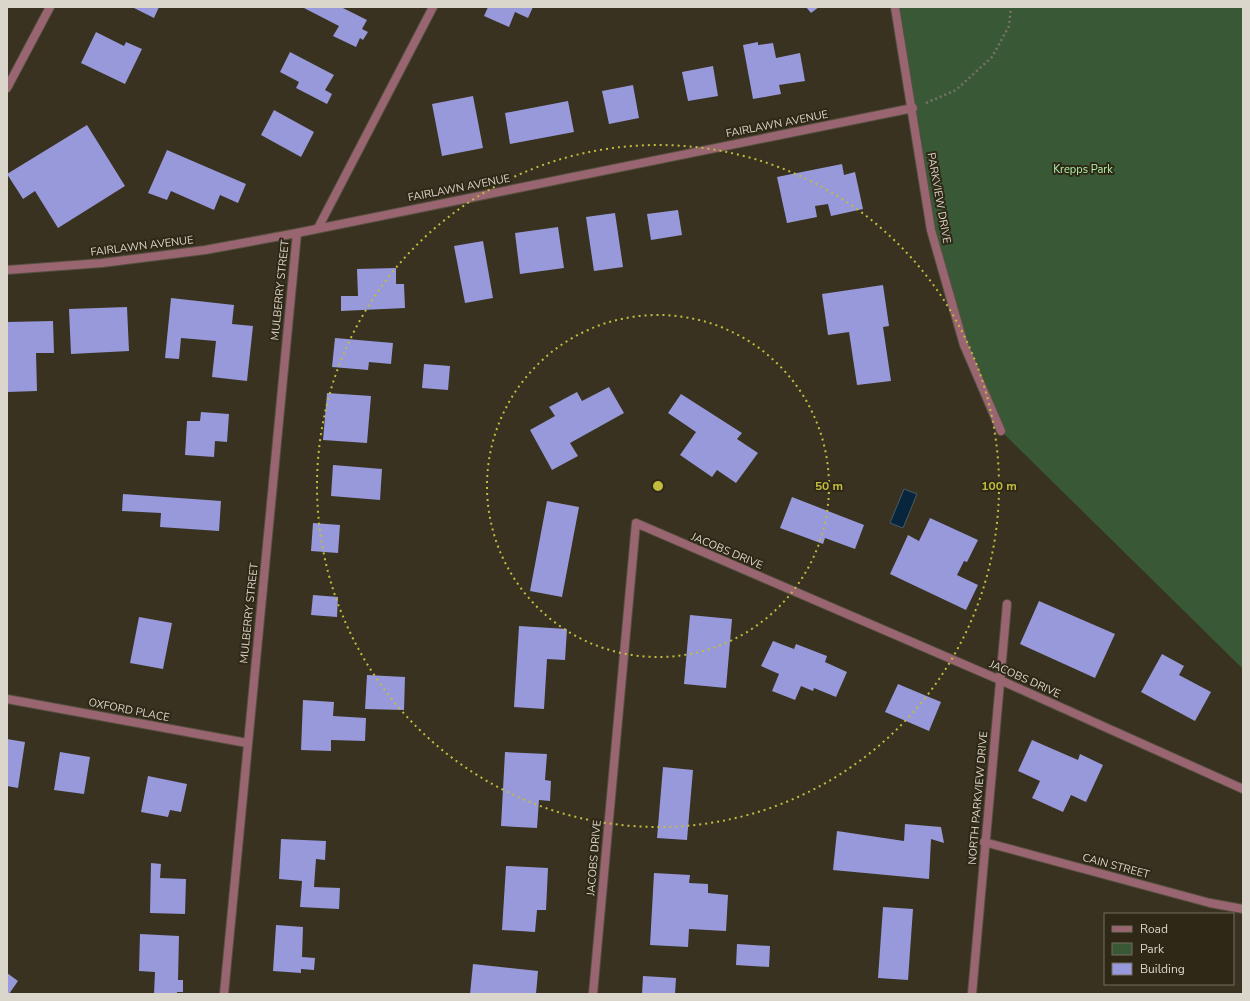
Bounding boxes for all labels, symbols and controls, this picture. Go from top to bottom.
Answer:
street label: FAIRLAWN AVENUE [725,107,829,141]
street label: PARKVIEW DRIVE [924,151,954,245]
park label: Krepps Park [1053,162,1113,177]
street label: FAIRLAWN AVENUE [407,171,511,205]
street label: FAIRLAWN AVENUE [90,232,194,260]
street label: MULBERRY STREET [267,239,293,341]
text: 50 m [815,478,843,494]
text: 100 m [981,478,1017,494]
centre of rings [651,479,665,493]
street label: JACOBS DRIVE [688,529,765,573]
street label: MULBERRY STREET [236,562,262,664]
street label: JACOBS DRIVE [986,656,1063,701]
street label: OXFORD PLACE [87,695,171,725]
street label: NORTH PARKVIEW DRIVE [965,731,991,865]
street label: JACOBS DRIVE [583,819,605,898]
street label: CAIN STREET [1081,850,1152,882]
legend [1104,913,1234,985]
text: Road [1140,921,1168,937]
text: Park [1140,941,1165,957]
text: Building [1140,961,1185,977]

